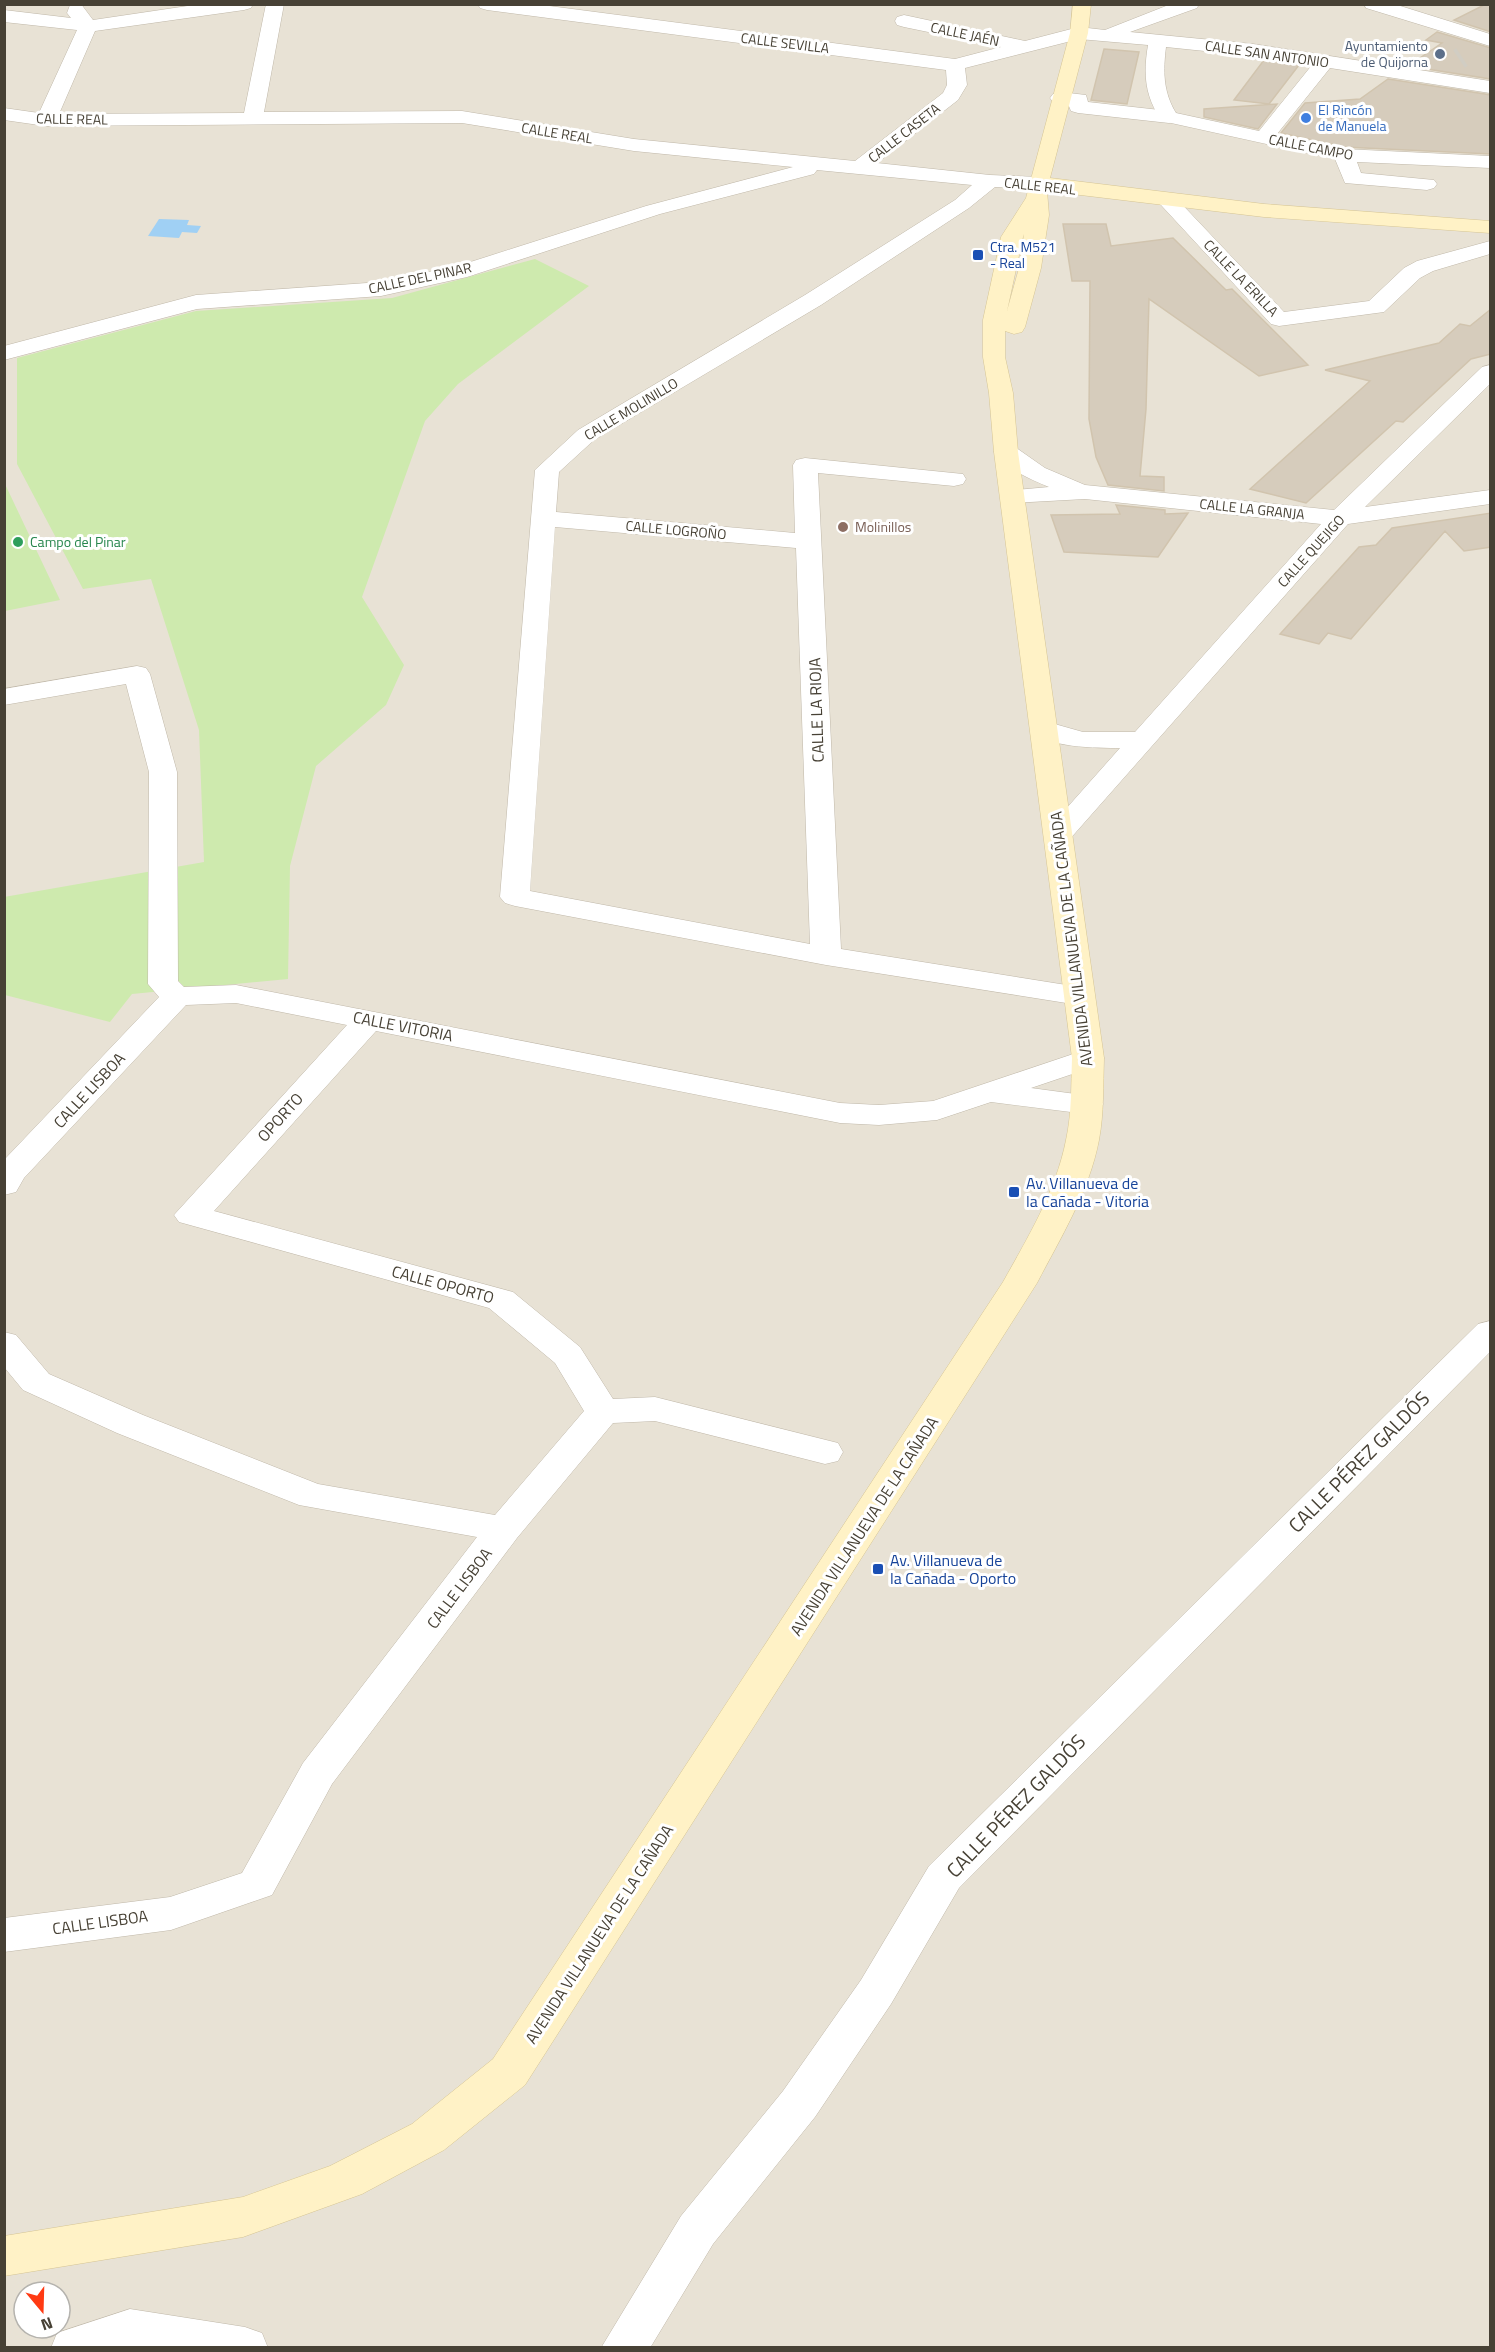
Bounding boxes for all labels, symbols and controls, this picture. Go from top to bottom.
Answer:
street label: CALLE JAÉN [929,16,1001,51]
street label: CALLE SEVILLA [740,27,831,58]
street label: CALLE SAN ANTONIO [1204,34,1330,73]
place label: Ayuntamiento de Quijorna [1345,35,1428,72]
marker: Ayuntamiento de Quijorna [1433,47,1447,61]
street label: CALLE CASETA [863,97,945,167]
place label: El Rincón de Manuela [1318,99,1387,136]
street label: CALLE REAL [36,107,108,130]
marker: El Rincón de Manuela [1299,111,1313,125]
street label: CALLE REAL [520,117,594,149]
street label: CALLE CAMPO [1267,128,1355,165]
street label: CALLE REAL [1003,171,1077,200]
street label: CALLE LA ERILLA [1199,234,1284,321]
place label: Ctra. M521 - Real [990,236,1056,273]
marker: Ctra. M521 - Real [971,248,985,262]
street label: CALLE DEL PINAR [366,256,473,299]
street label: CALLE MOLINILLO [580,372,682,445]
street label: CALLE LA GRANJA [1198,493,1306,525]
street label: CALLE QUEJIGO [1272,510,1349,592]
street label: CALLE LOGROÑO [625,515,727,544]
place label: Molinillos [855,516,911,537]
marker: Molinillos [836,520,850,534]
place label: Campo del Pinar [30,531,126,552]
marker: Campo del Pinar [11,535,25,549]
street label: CALLE LA RIOJA [802,657,830,763]
street label: AVENIDA VILLANUEVA DE LA CAÑADA [1043,810,1099,1068]
street label: CALLE VITORIA [351,1005,455,1048]
street label: CALLE LISBOA [47,1046,131,1133]
street label: OPORTO [251,1087,309,1147]
place label: Av. Villanueva de la Cañada - Vitoria [1026,1171,1149,1213]
marker: Av. Villanueva de la Cañada - Vitoria [1007,1185,1021,1199]
street label: CALLE OPORTO [389,1259,497,1309]
street label: CALLE PÉREZ GALDÓS [1281,1384,1437,1540]
street label: AVENIDA VILLANUEVA DE LA CAÑADA [784,1411,944,1640]
street label: CALLE LISBOA [421,1542,498,1634]
place label: Av. Villanueva de la Cañada - Oporto [890,1548,1016,1590]
marker: Av. Villanueva de la Cañada - Oporto [871,1562,885,1576]
street label: CALLE PÉREZ GALDÓS [939,1727,1093,1885]
street label: AVENIDA VILLANUEVA DE LA CAÑADA [519,1819,679,2048]
street label: CALLE LISBOA [51,1903,150,1941]
north arrow [12,2280,72,2340]
text: N [38,2311,56,2337]

